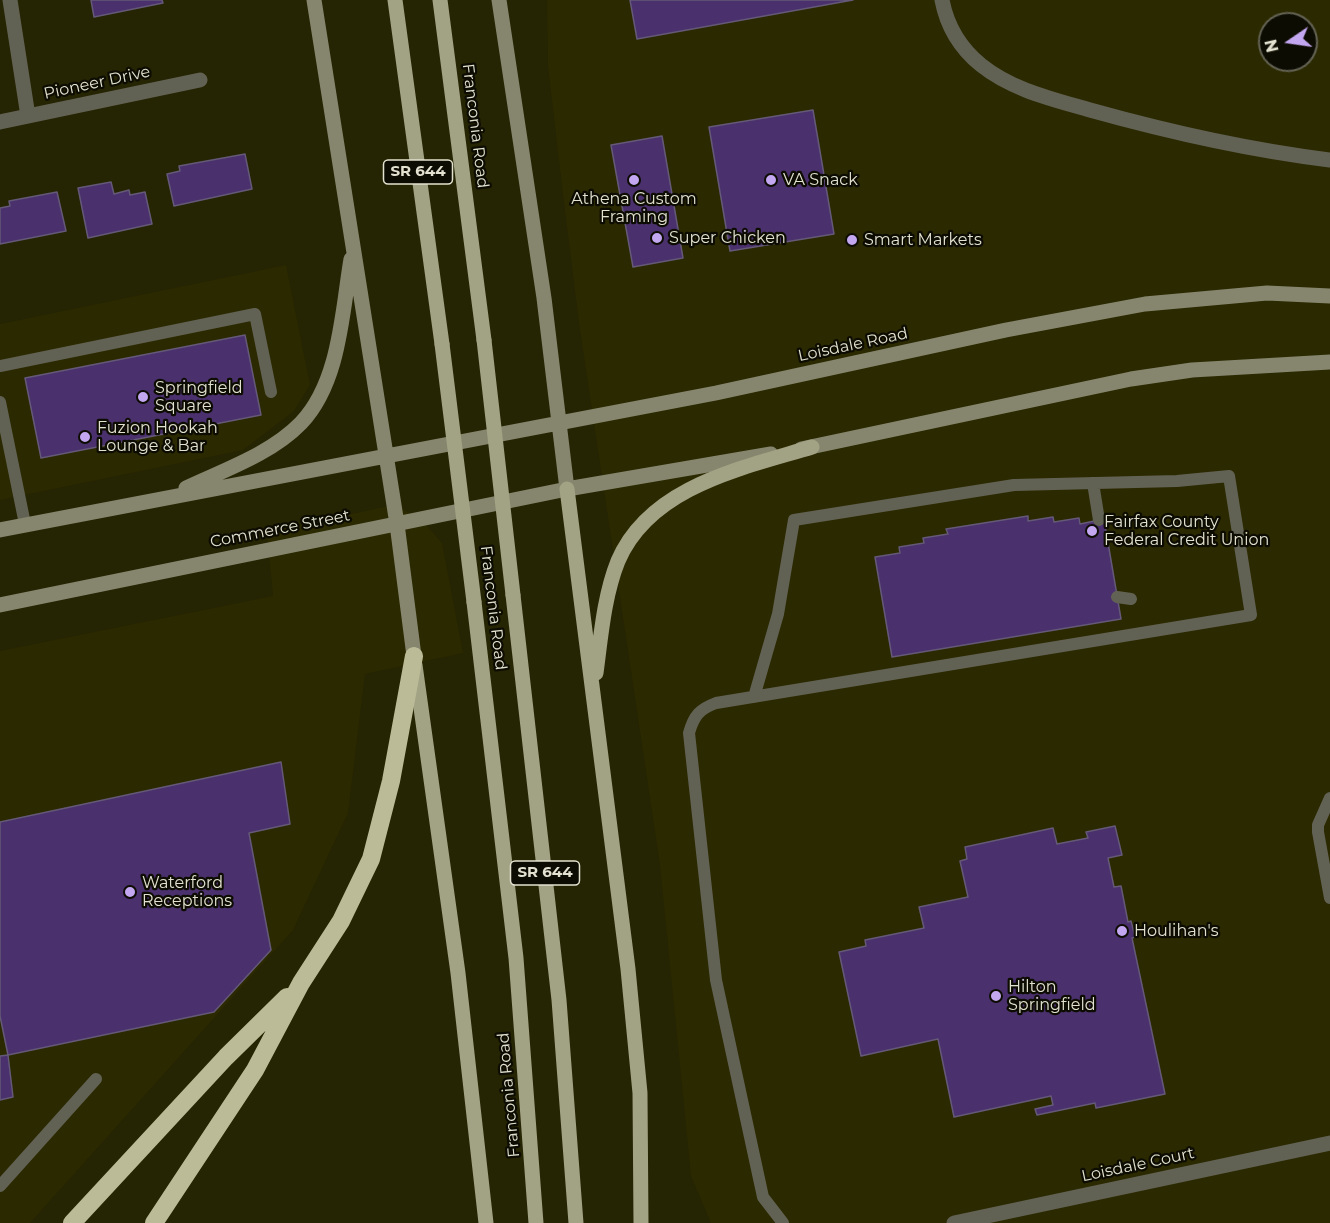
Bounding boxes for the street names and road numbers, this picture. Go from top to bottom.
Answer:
street label: Pioneer Drive [42,62,152,104]
street label: Franconia Road [458,63,492,189]
road number: SR 644 [384,160,452,184]
street label: Loisdale Road [796,324,910,366]
street label: Commerce Street [209,506,351,552]
street label: Franconia Road [476,545,510,671]
road number: SR 644 [510,861,580,885]
street label: Franconia Road [494,1032,524,1158]
street label: Loisdale Court [1080,1144,1196,1186]

